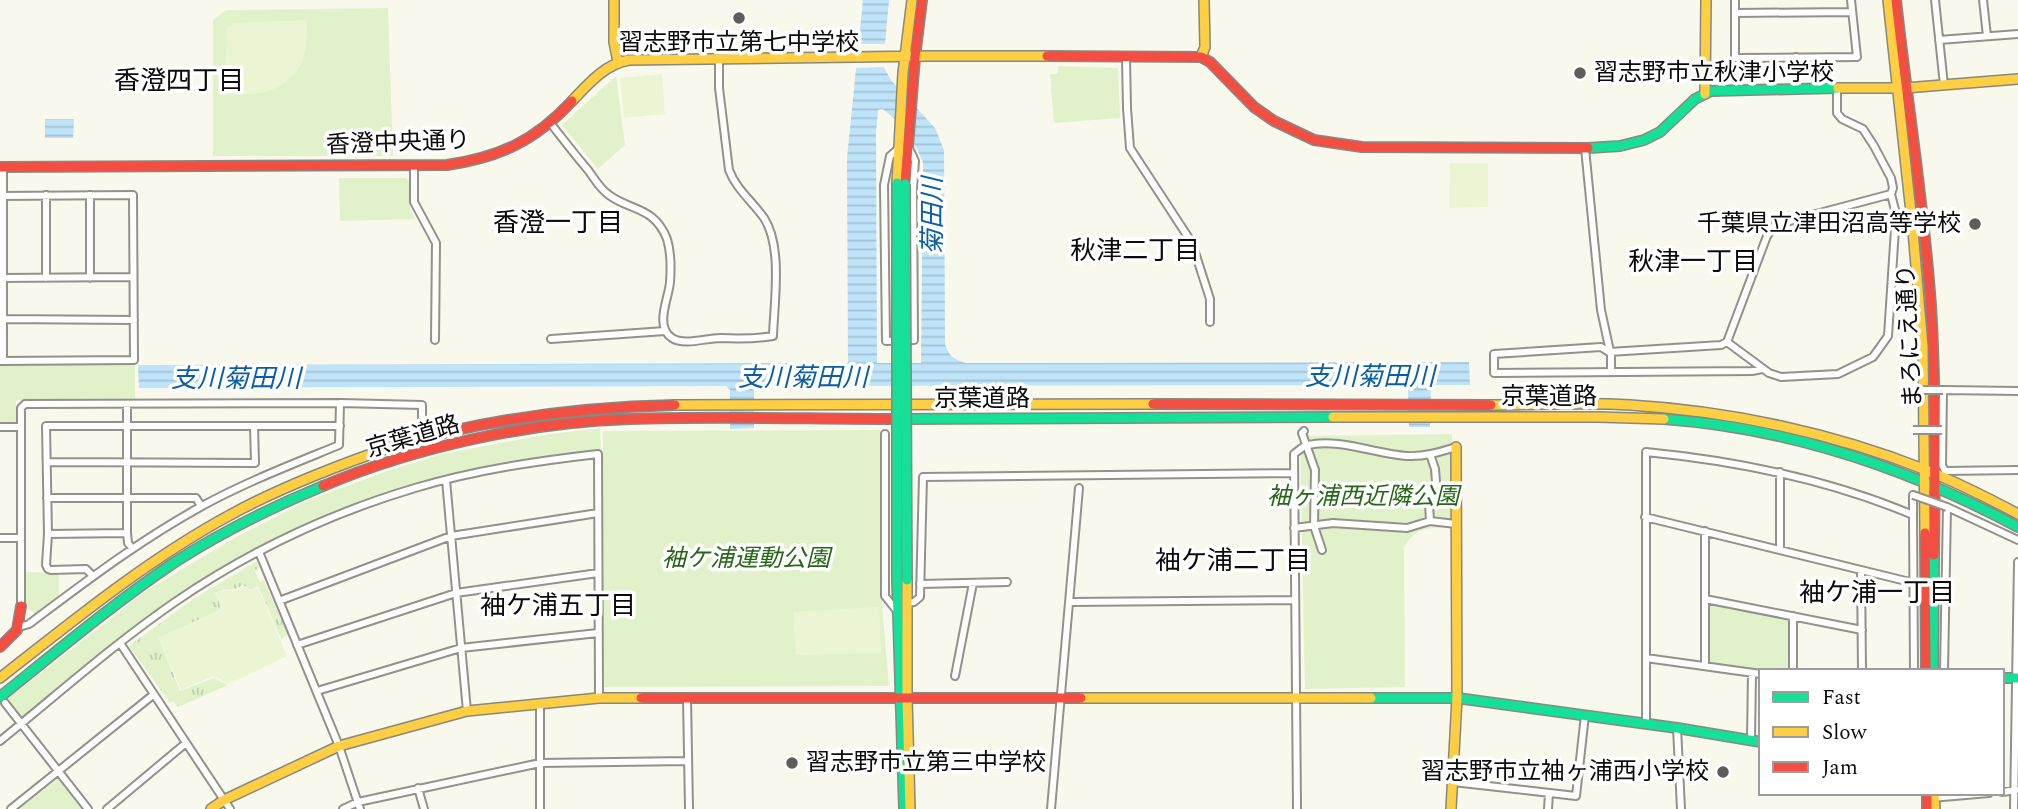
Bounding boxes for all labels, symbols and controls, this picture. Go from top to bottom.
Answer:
marker: 習志野市立第七中学校 [731,10,747,26]
place label: 習志野市立第七中学校 [619,25,859,61]
place label: 習志野市立秋津小学校 [1594,55,1834,91]
district label: 香澄四丁目 [114,61,244,101]
marker: 習志野市立秋津小学校 [1572,65,1588,81]
street label: 香澄中央通り [325,122,471,164]
water label: 菊田川 [913,174,953,255]
district label: 香澄一丁目 [493,203,623,243]
place label: 千葉県立津田沼高等学校 [1697,206,1961,242]
marker: 千葉県立津田沼高等学校 [1967,216,1983,232]
district label: 秋津二丁目 [1070,231,1200,271]
district label: 秋津一丁目 [1628,242,1758,282]
street label: まろにえ通り [1888,263,1932,409]
water label: 支川菊田川 [1305,357,1438,397]
water label: 支川菊田川 [738,358,871,398]
water label: 支川菊田川 [171,359,304,399]
street label: 京葉道路 [1501,379,1597,415]
street label: 京葉道路 [934,381,1030,417]
street label: 京葉道路 [362,406,464,468]
park label: 袖ヶ浦西近隣公園 [1267,479,1462,515]
park label: 袖ケ浦運動公園 [662,541,833,577]
district label: 袖ケ浦二丁目 [1155,541,1311,581]
district label: 袖ケ浦一丁目 [1799,573,1955,613]
district label: 袖ケ浦五丁目 [480,586,636,626]
legend [1759,669,2004,795]
text: Fast [1822,682,1861,714]
text: Slow [1822,717,1868,749]
place label: 習志野市立第三中学校 [806,745,1046,781]
text: Jam [1822,752,1858,784]
place label: 習志野市立袖ヶ浦西小学校 [1421,754,1709,790]
marker: 習志野市立第三中学校 [784,755,800,771]
marker: 習志野市立袖ヶ浦西小学校 [1715,764,1731,780]

